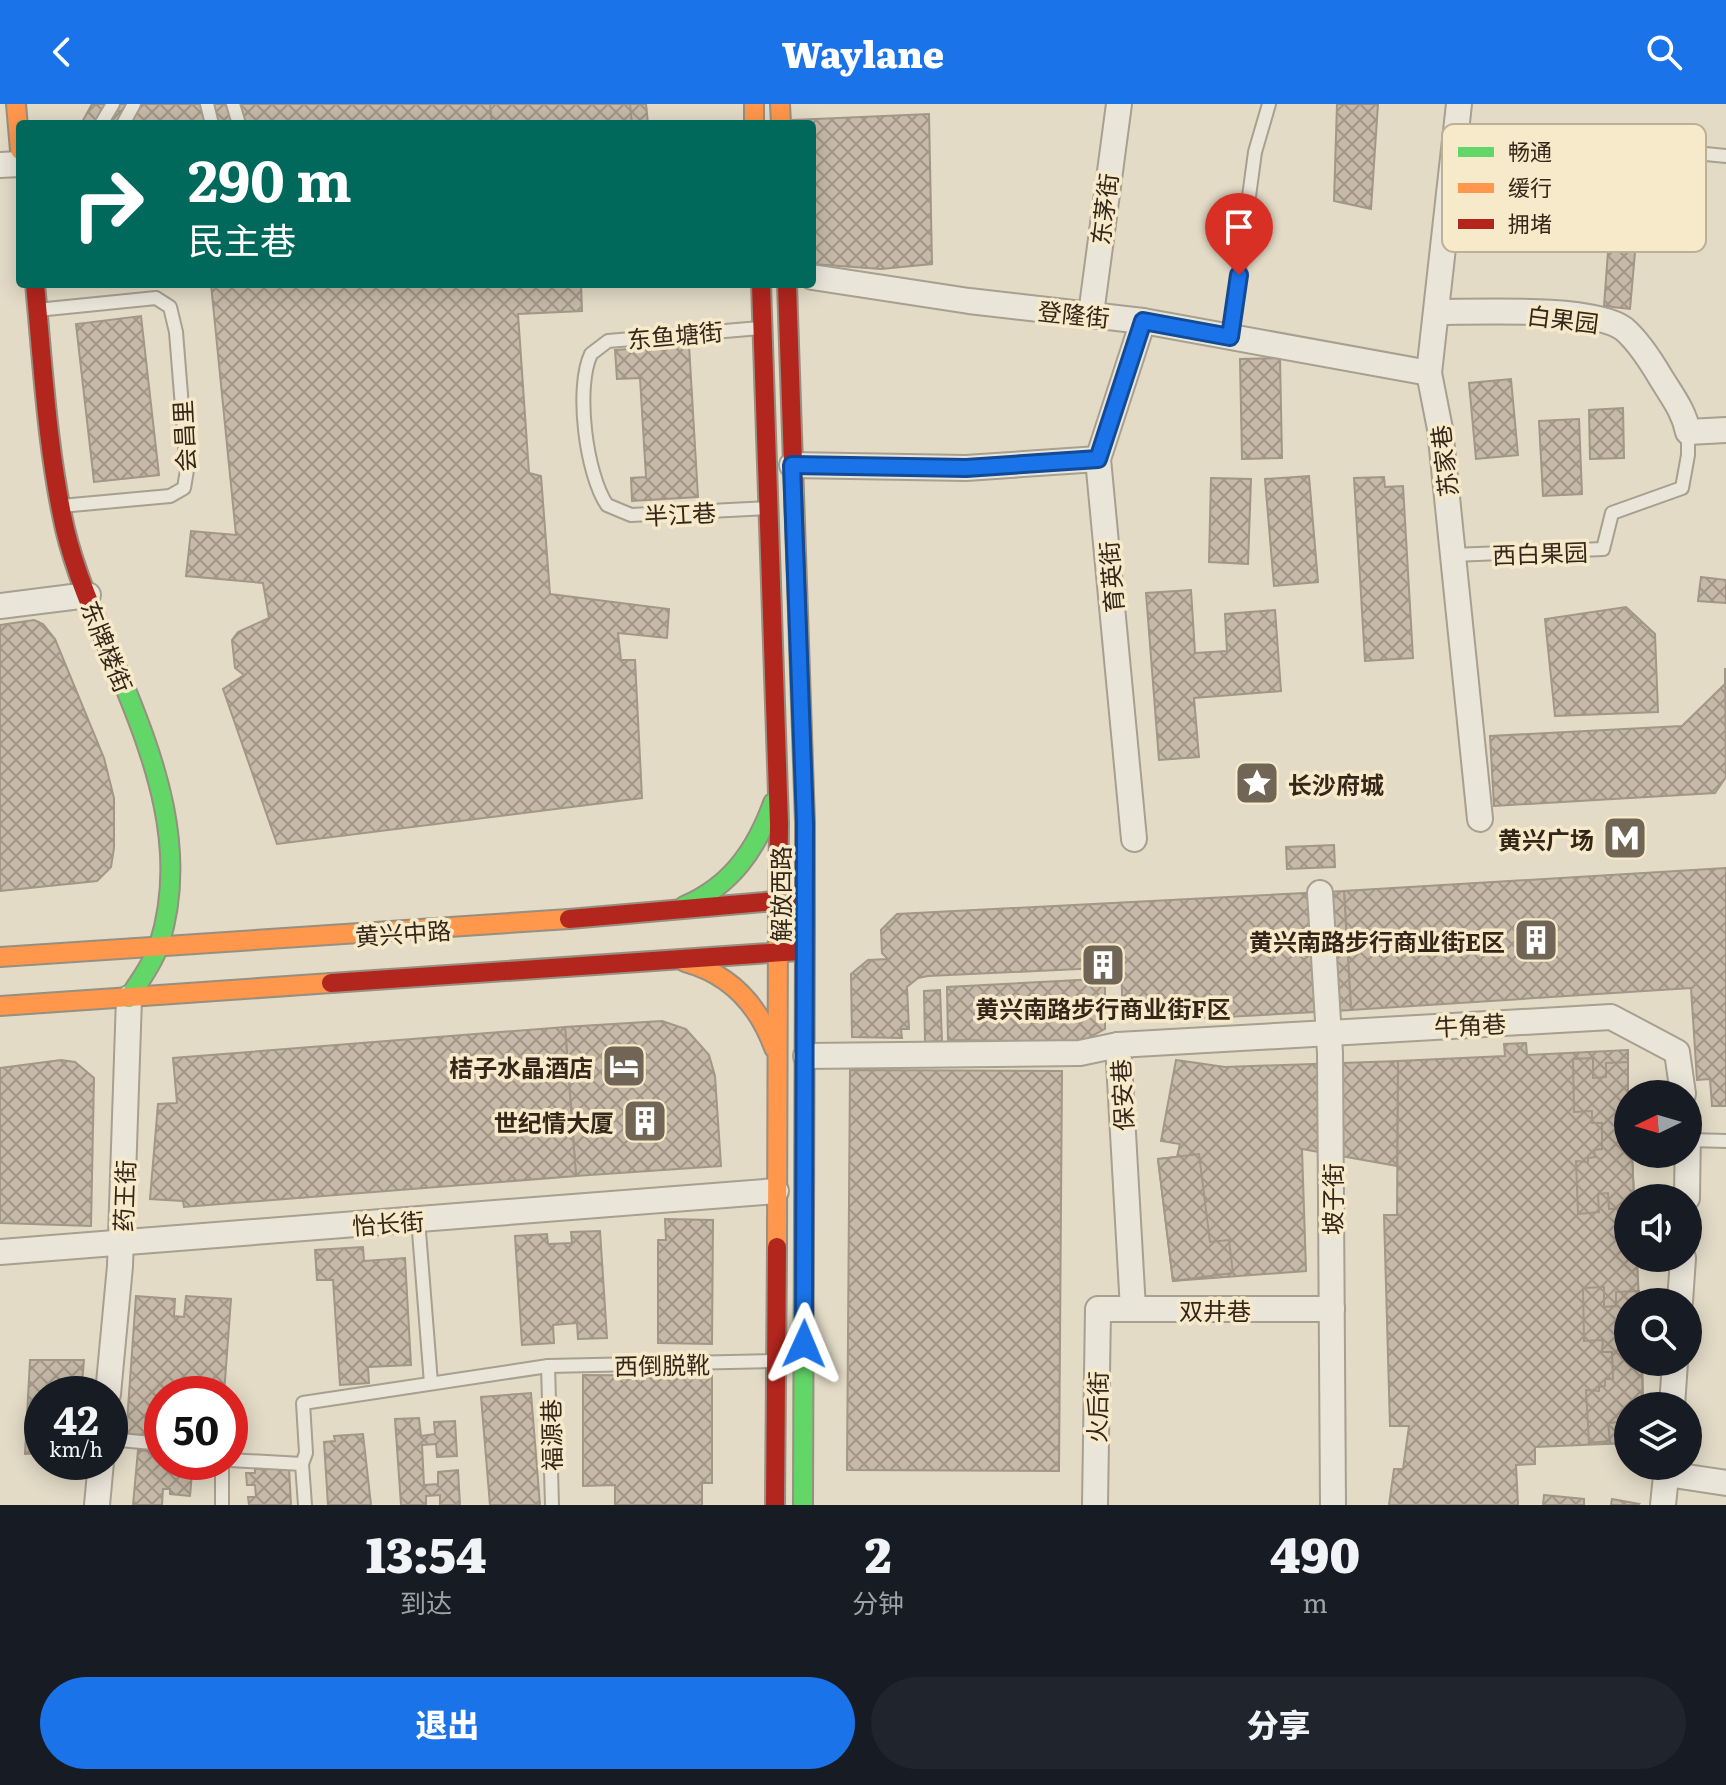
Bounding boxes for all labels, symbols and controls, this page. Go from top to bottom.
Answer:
text: Waylane [782,26,944,79]
icon: back [40,30,84,74]
icon: search [1642,30,1686,74]
legend [1442,124,1706,252]
text: 畅通 [1508,134,1552,167]
text: 290 m [188,136,352,219]
icon: right [56,152,160,256]
text: 缓行 [1508,170,1552,203]
street label: 东茅街 [1081,171,1125,247]
pin [1205,193,1273,275]
icon: arrive [1217,205,1261,249]
text: 拥堵 [1508,206,1552,239]
text: 民主巷 [188,212,296,265]
street label: 登隆街 [1036,292,1112,334]
street label: 白果园 [1525,296,1601,340]
street label: 东鱼塘街 [626,312,724,356]
street label: 会昌里 [164,399,202,473]
street label: 苏家巷 [1421,423,1465,499]
street label: 半江巷 [643,494,717,532]
street label: 西白果园 [1491,533,1589,571]
street label: 育英街 [1089,540,1131,614]
street label: 东牌楼街 [74,595,142,697]
place icon: 长沙府城 [1233,759,1281,807]
place label: 长沙府城 [1288,766,1384,801]
metro station icon: 黄兴广场 [1601,814,1649,862]
place label: 黄兴广场 [1498,821,1594,856]
street label: 解放西路 [762,846,797,942]
street label: 黄兴中路 [354,911,452,953]
building icon: 黄兴南路步行商业街E区 [1512,916,1560,964]
place label: 黄兴南路步行商业街E区 [1249,923,1505,958]
building icon: 黄兴南路步行商业街F区 [1079,941,1127,989]
place label: 黄兴南路步行商业街F区 [975,990,1231,1025]
street label: 牛角巷 [1433,1005,1507,1043]
hotel icon: 桔子水晶酒店 [600,1042,648,1090]
place label: 桔子水晶酒店 [449,1049,593,1084]
street label: 保安巷 [1102,1058,1140,1132]
north arrow [1614,1080,1702,1168]
map controls [1614,1080,1702,1480]
building icon: 世纪情大厦 [621,1097,669,1145]
place label: 世纪情大厦 [494,1104,614,1139]
street label: 药王街 [104,1159,142,1233]
street label: 坡子街 [1314,1163,1349,1235]
button: sound [1614,1184,1702,1272]
street label: 怡长街 [351,1202,425,1242]
button: search [1614,1288,1702,1376]
street label: 双井巷 [1179,1292,1251,1327]
position arrow [762,1302,846,1386]
street label: 西倒脱靴 [614,1346,710,1382]
street label: 火后街 [1078,1371,1114,1443]
speed limit sign: 50 [144,1376,248,1480]
text: 42 [53,1388,99,1447]
button: layers [1614,1392,1702,1480]
street label: 福源巷 [532,1399,568,1471]
text: km/h [49,1433,103,1463]
text: 13:54 [366,1517,486,1588]
text: 2 [865,1517,891,1588]
text: 490 [1270,1517,1360,1588]
text: 到达 [400,1582,452,1621]
text: 分钟 [852,1582,904,1621]
text: m [1302,1582,1328,1621]
button: 退出 [40,1677,855,1769]
button: 分享 [871,1677,1686,1769]

